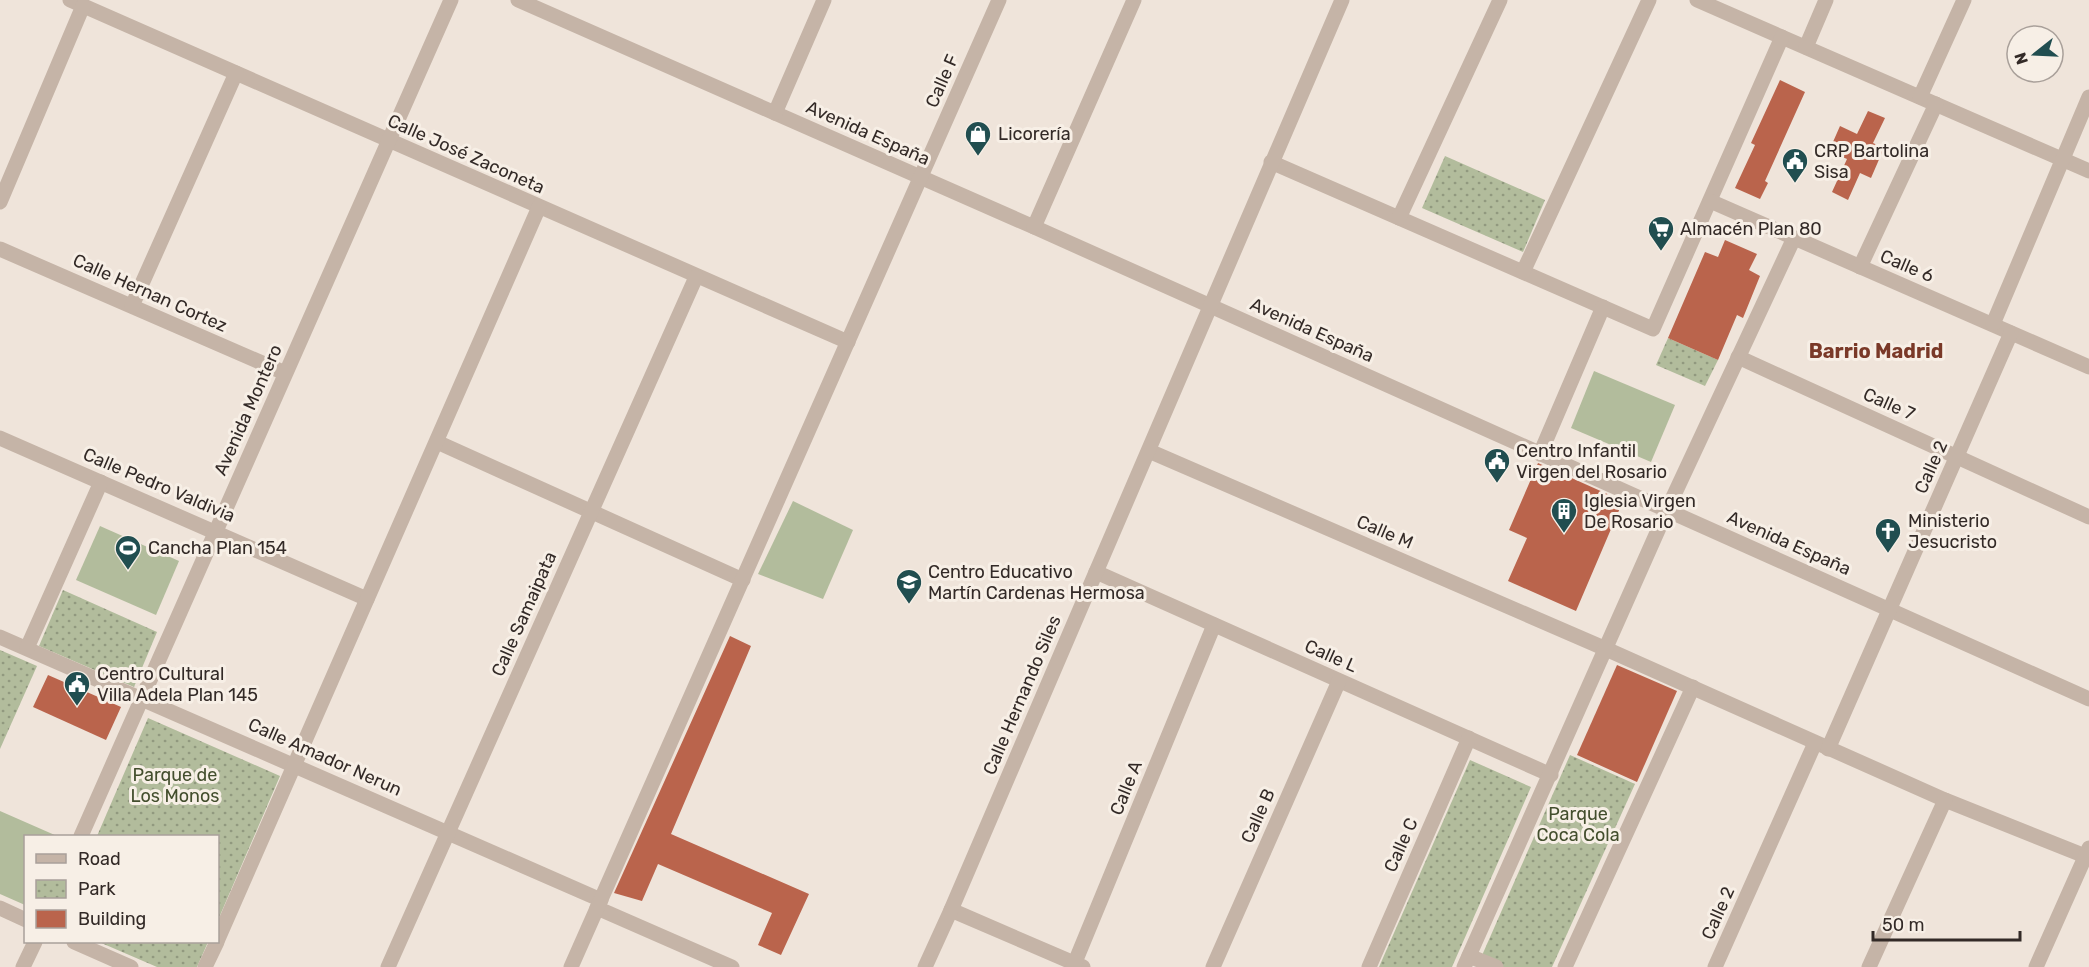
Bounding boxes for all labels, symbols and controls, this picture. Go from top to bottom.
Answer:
north arrow [2005,24,2065,84]
text: N [2010,50,2032,67]
street label: Calle F [921,51,963,111]
street label: Avenida España [803,96,933,170]
street label: Calle José Zaconeta [384,109,548,199]
shop icon: Licorería [963,119,993,157]
place label: Licorería [998,123,1071,145]
place label: CRP Bartolina Sisa [1814,140,1929,183]
public building icon: CRP Bartolina Sisa [1780,146,1810,184]
supermarket icon: Almacén Plan 80 [1646,214,1676,252]
place label: Almacén Plan 80 [1680,218,1822,240]
street label: Calle 6 [1877,245,1937,287]
street label: Calle Hernan Cortez [69,249,231,337]
street label: Avenida España [1247,293,1377,367]
district label: Barrio Madrid [1809,339,1943,363]
street label: Avenida Montero [209,341,287,479]
street label: Calle 7 [1860,383,1918,425]
street label: Calle 2 [1910,437,1952,497]
place label: Centro Infantil Virgen del Rosario [1516,440,1667,483]
street label: Calle Pedro Valdivia [80,443,238,527]
public building icon: Centro Infantil Virgen del Rosario [1482,446,1512,484]
place label: Iglesia Virgen De Rosario [1584,490,1696,533]
building icon: Iglesia Virgen De Rosario [1549,496,1579,534]
street label: Avenida España [1724,506,1854,580]
street label: Calle M [1353,510,1417,554]
place label: Ministerio Jesucristo [1908,510,1997,553]
church icon: Ministerio Jesucristo [1873,516,1903,554]
sports icon: Cancha Plan 154 [113,533,143,571]
place label: Cancha Plan 154 [148,537,287,559]
street label: Calle Samaipata [487,548,561,680]
place label: Centro Educativo Martín Cardenas Hermosa [928,561,1145,604]
school or university icon: Centro Educativo Martín Cardenas Hermosa [894,567,924,605]
street label: Calle Hernando Siles [978,612,1066,778]
street label: Calle L [1301,635,1361,677]
place label: Centro Cultural Villa Adela Plan 145 [97,663,258,706]
public building icon: Centro Cultural Villa Adela Plan 145 [62,669,92,707]
street label: Calle Amador Nerun [245,713,405,801]
street label: Calle A [1105,758,1147,818]
park label: Parque de Los Monos [131,764,219,807]
street label: Calle B [1236,785,1280,847]
park label: Parque Coca Cola [1536,803,1620,846]
street label: Calle C [1379,814,1423,876]
legend [24,835,219,943]
text: Road [78,848,121,870]
text: Park [78,878,116,900]
street label: Calle 2 [1697,883,1739,943]
scale bar [1873,904,2020,942]
text: Building [78,908,146,930]
text: 50 m [1882,914,1925,936]

